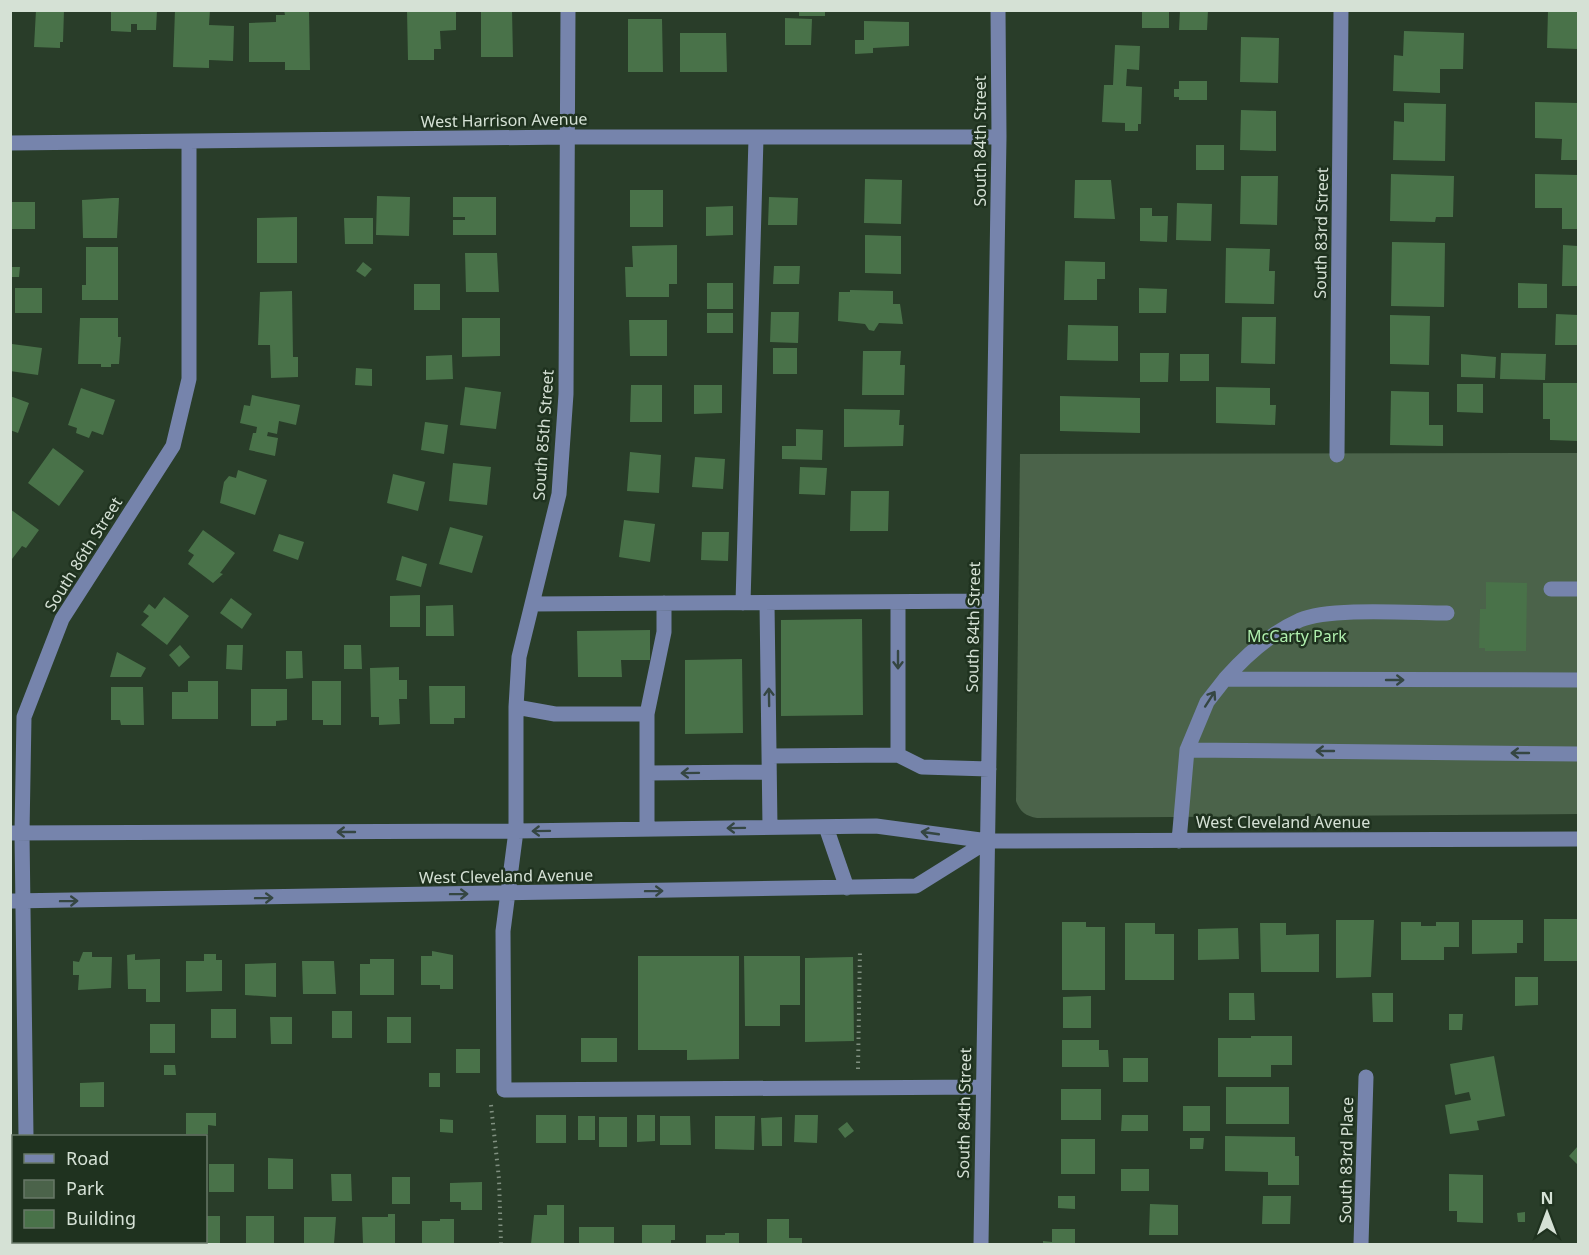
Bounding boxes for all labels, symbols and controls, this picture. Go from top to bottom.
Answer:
street label: South 84th Street [969,75,991,206]
street label: West Harrison Avenue [420,108,588,132]
street label: South 83rd Street [1309,167,1333,299]
street label: South 85th Street [527,369,559,501]
street label: South 86th Street [39,492,127,615]
street label: South 84th Street [961,561,985,693]
park label: McCarty Park [1247,625,1347,647]
one-way arrow [892,650,904,670]
one-way arrow [1384,674,1404,685]
one-way arrow [763,688,774,708]
one-way arrow [1204,691,1216,708]
one-way arrow [1316,746,1336,757]
one-way arrow [1511,747,1531,759]
one-way arrow [680,767,700,779]
street label: West Cleveland Avenue [1196,811,1370,833]
one-way arrow [726,822,746,834]
one-way arrow [531,825,551,837]
one-way arrow [336,826,356,838]
one-way arrow [921,828,940,839]
street label: West Cleveland Avenue [419,863,593,889]
one-way arrow [643,885,663,897]
one-way arrow [448,889,468,900]
one-way arrow [253,892,273,903]
one-way arrow [58,895,78,907]
street label: South 84th Street [952,1047,976,1179]
street label: South 83rd Place [1334,1097,1358,1223]
legend [12,1135,207,1243]
text: Road [66,1146,109,1170]
text: Park [66,1176,104,1200]
north arrow [1517,1183,1577,1243]
text: N [1540,1187,1554,1209]
text: Building [66,1206,136,1230]

